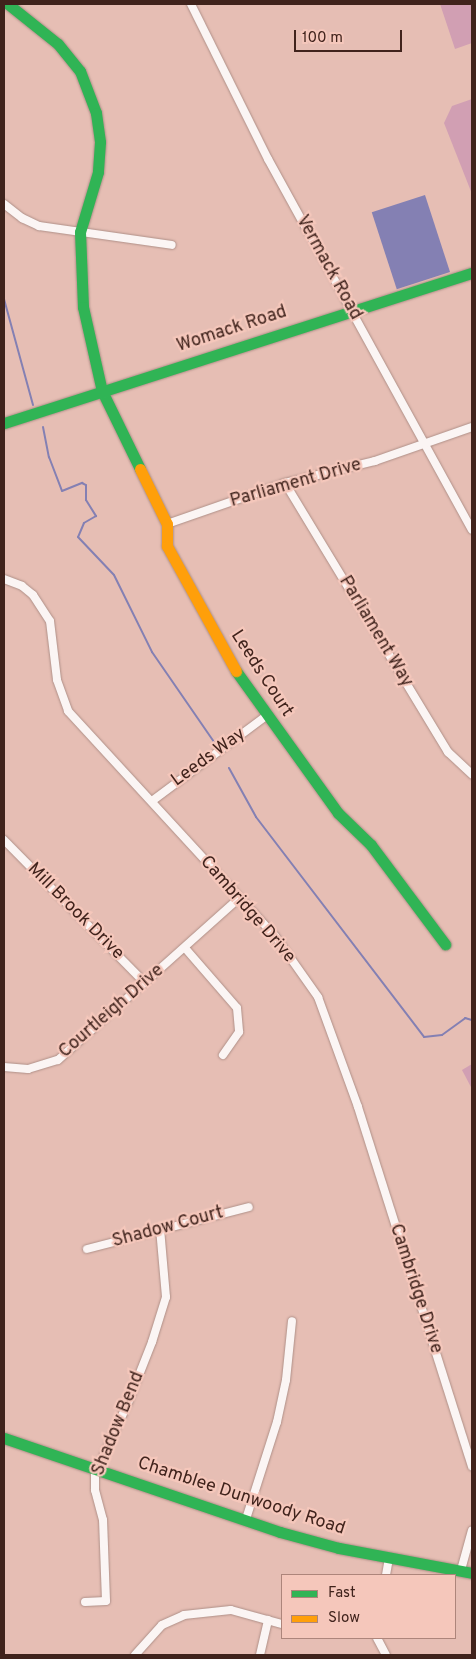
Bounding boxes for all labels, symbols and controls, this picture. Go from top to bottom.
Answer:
scale bar [296,20,404,52]
text: 100 m [302,29,343,48]
street label: Vermack Road [290,212,366,324]
street label: Womack Road [174,302,290,358]
street label: Parliament Drive [228,455,364,513]
street label: Parliament Way [333,572,417,692]
street label: Leeds Court [225,627,297,721]
street label: Leeds Way [168,724,250,792]
street label: Cambridge Drive [195,852,299,968]
street label: Mill Brook Drive [22,859,128,965]
street label: Courtleigh Drive [55,961,169,1063]
street label: Shadow Court [110,1203,226,1253]
street label: Cambridge Drive [384,1222,446,1356]
street label: Shadow Bend [88,1369,150,1479]
street label: Chamblee Dunwoody Road [134,1453,348,1541]
legend [281,1574,456,1639]
text: Fast [328,1584,356,1603]
text: Slow [328,1609,360,1628]

